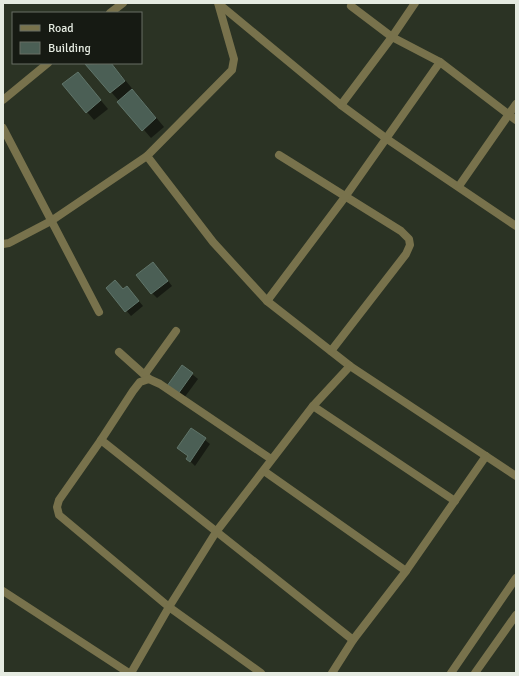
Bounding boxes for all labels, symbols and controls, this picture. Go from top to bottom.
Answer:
legend [12,12,142,64]
text: Road [48,21,74,36]
text: Building [48,41,91,56]

